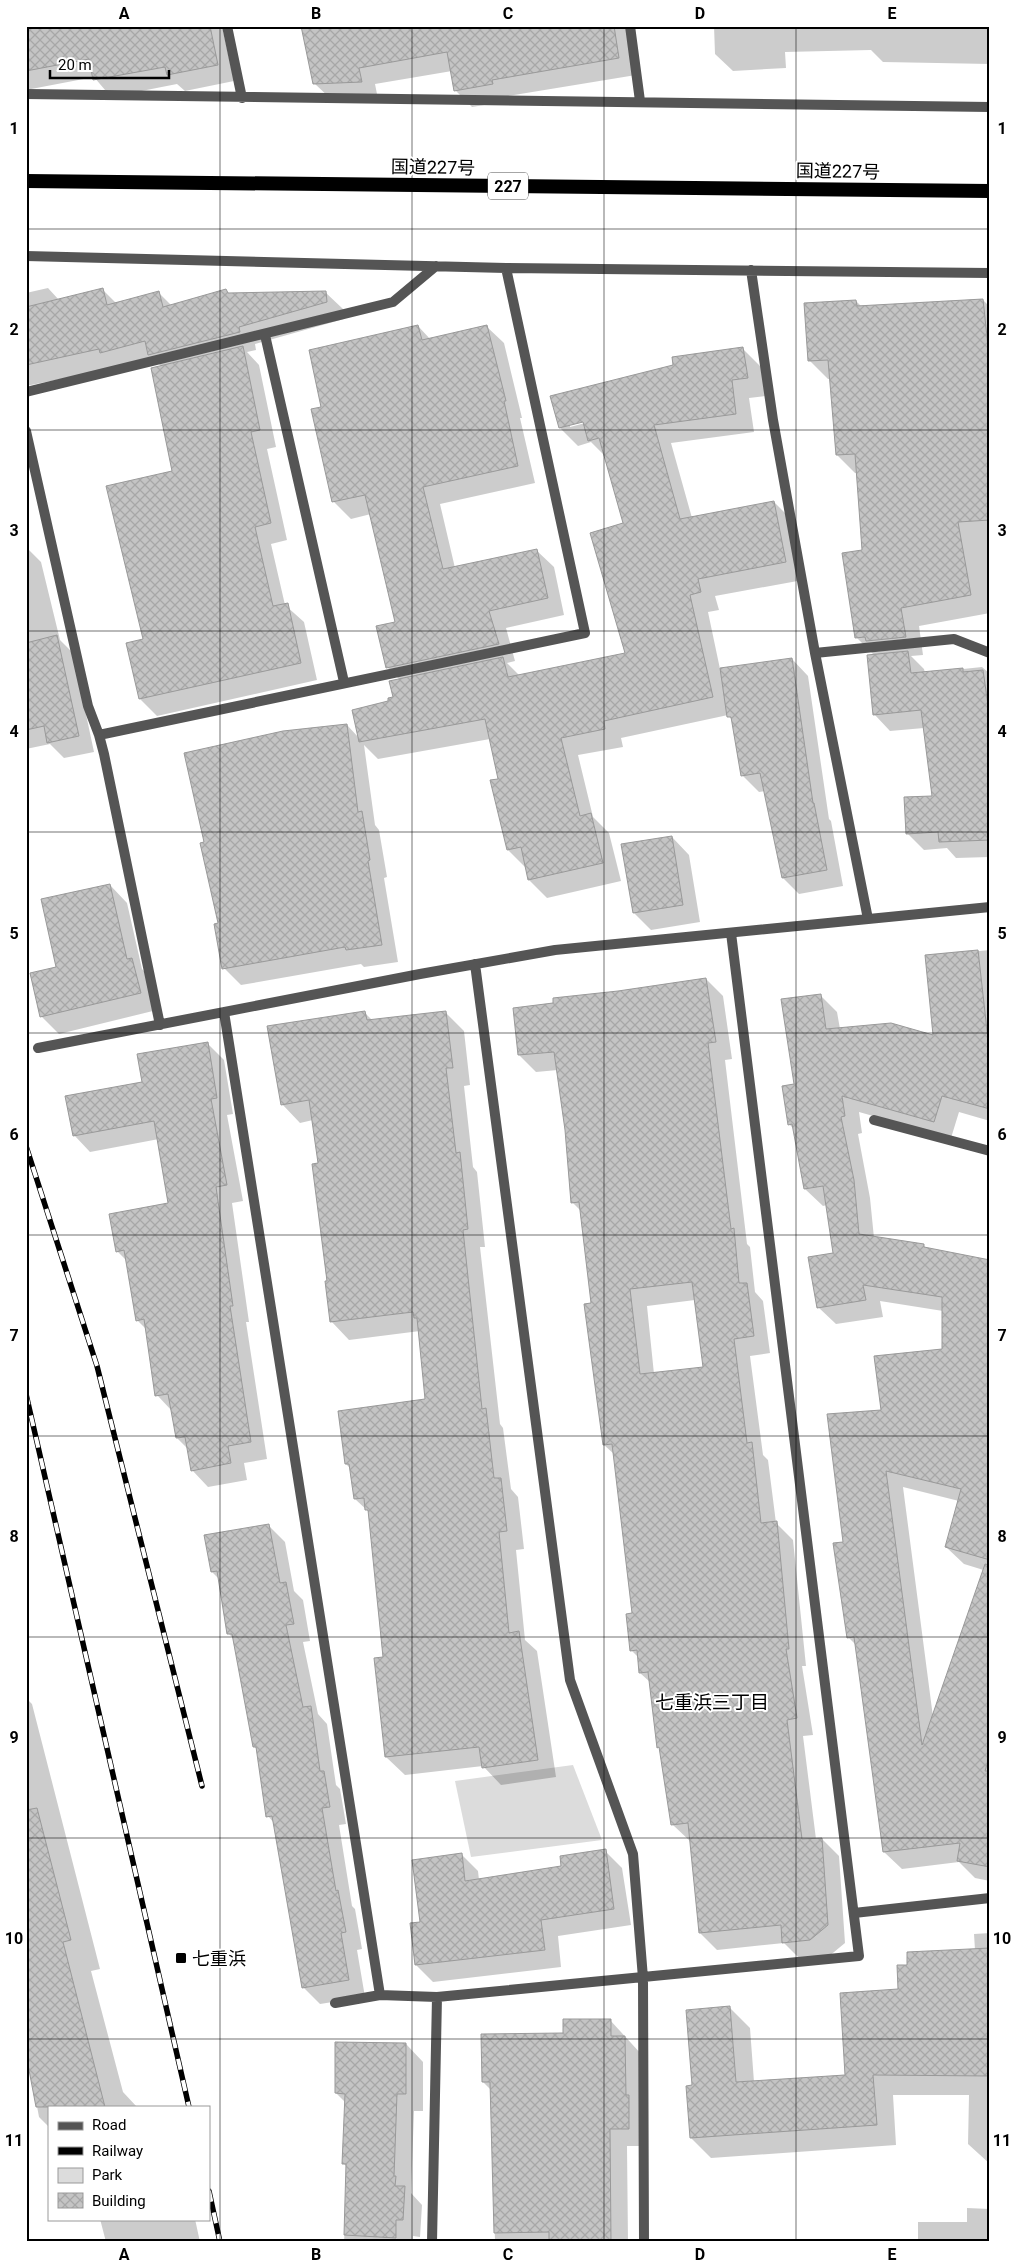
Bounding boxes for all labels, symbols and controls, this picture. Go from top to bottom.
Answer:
text: A [119,4,130,23]
text: B [311,4,321,23]
text: C [503,4,513,23]
text: D [695,4,705,23]
text: E [888,4,897,23]
scale bar [50,48,169,80]
text: 20 m [58,56,92,74]
text: 1 [9,119,19,138]
text: 1 [997,119,1007,138]
street label: 国道227号 [391,156,475,178]
street label: 国道227号 [796,160,880,182]
road number: 227 [488,172,528,200]
text: 2 [9,320,19,339]
text: 2 [997,320,1007,339]
text: 3 [9,521,19,540]
text: 3 [997,521,1007,540]
text: 4 [9,722,19,741]
text: 4 [997,722,1007,741]
text: 5 [9,924,19,943]
text: 5 [997,924,1007,943]
text: 6 [9,1125,19,1144]
text: 6 [997,1125,1007,1144]
text: 7 [9,1326,19,1345]
text: 7 [997,1326,1007,1345]
text: 8 [9,1527,19,1546]
text: 8 [997,1527,1007,1546]
district label: 七重浜三丁目 [655,1691,769,1714]
text: 9 [9,1728,19,1747]
text: 9 [997,1728,1007,1747]
text: 10 [5,1929,23,1948]
text: 10 [993,1929,1011,1948]
place label: 七重浜 [192,1948,246,1969]
marker: 七重浜 [174,1951,188,1965]
legend [48,2106,210,2220]
text: Road [92,2116,126,2134]
text: 11 [5,2131,23,2150]
text: 11 [993,2131,1011,2150]
text: Railway [92,2142,143,2160]
text: Park [92,2166,123,2184]
text: Building [92,2192,146,2210]
text: A [119,2245,130,2264]
text: B [311,2245,321,2264]
text: C [503,2245,513,2264]
text: D [695,2245,705,2264]
text: E [888,2245,897,2264]

